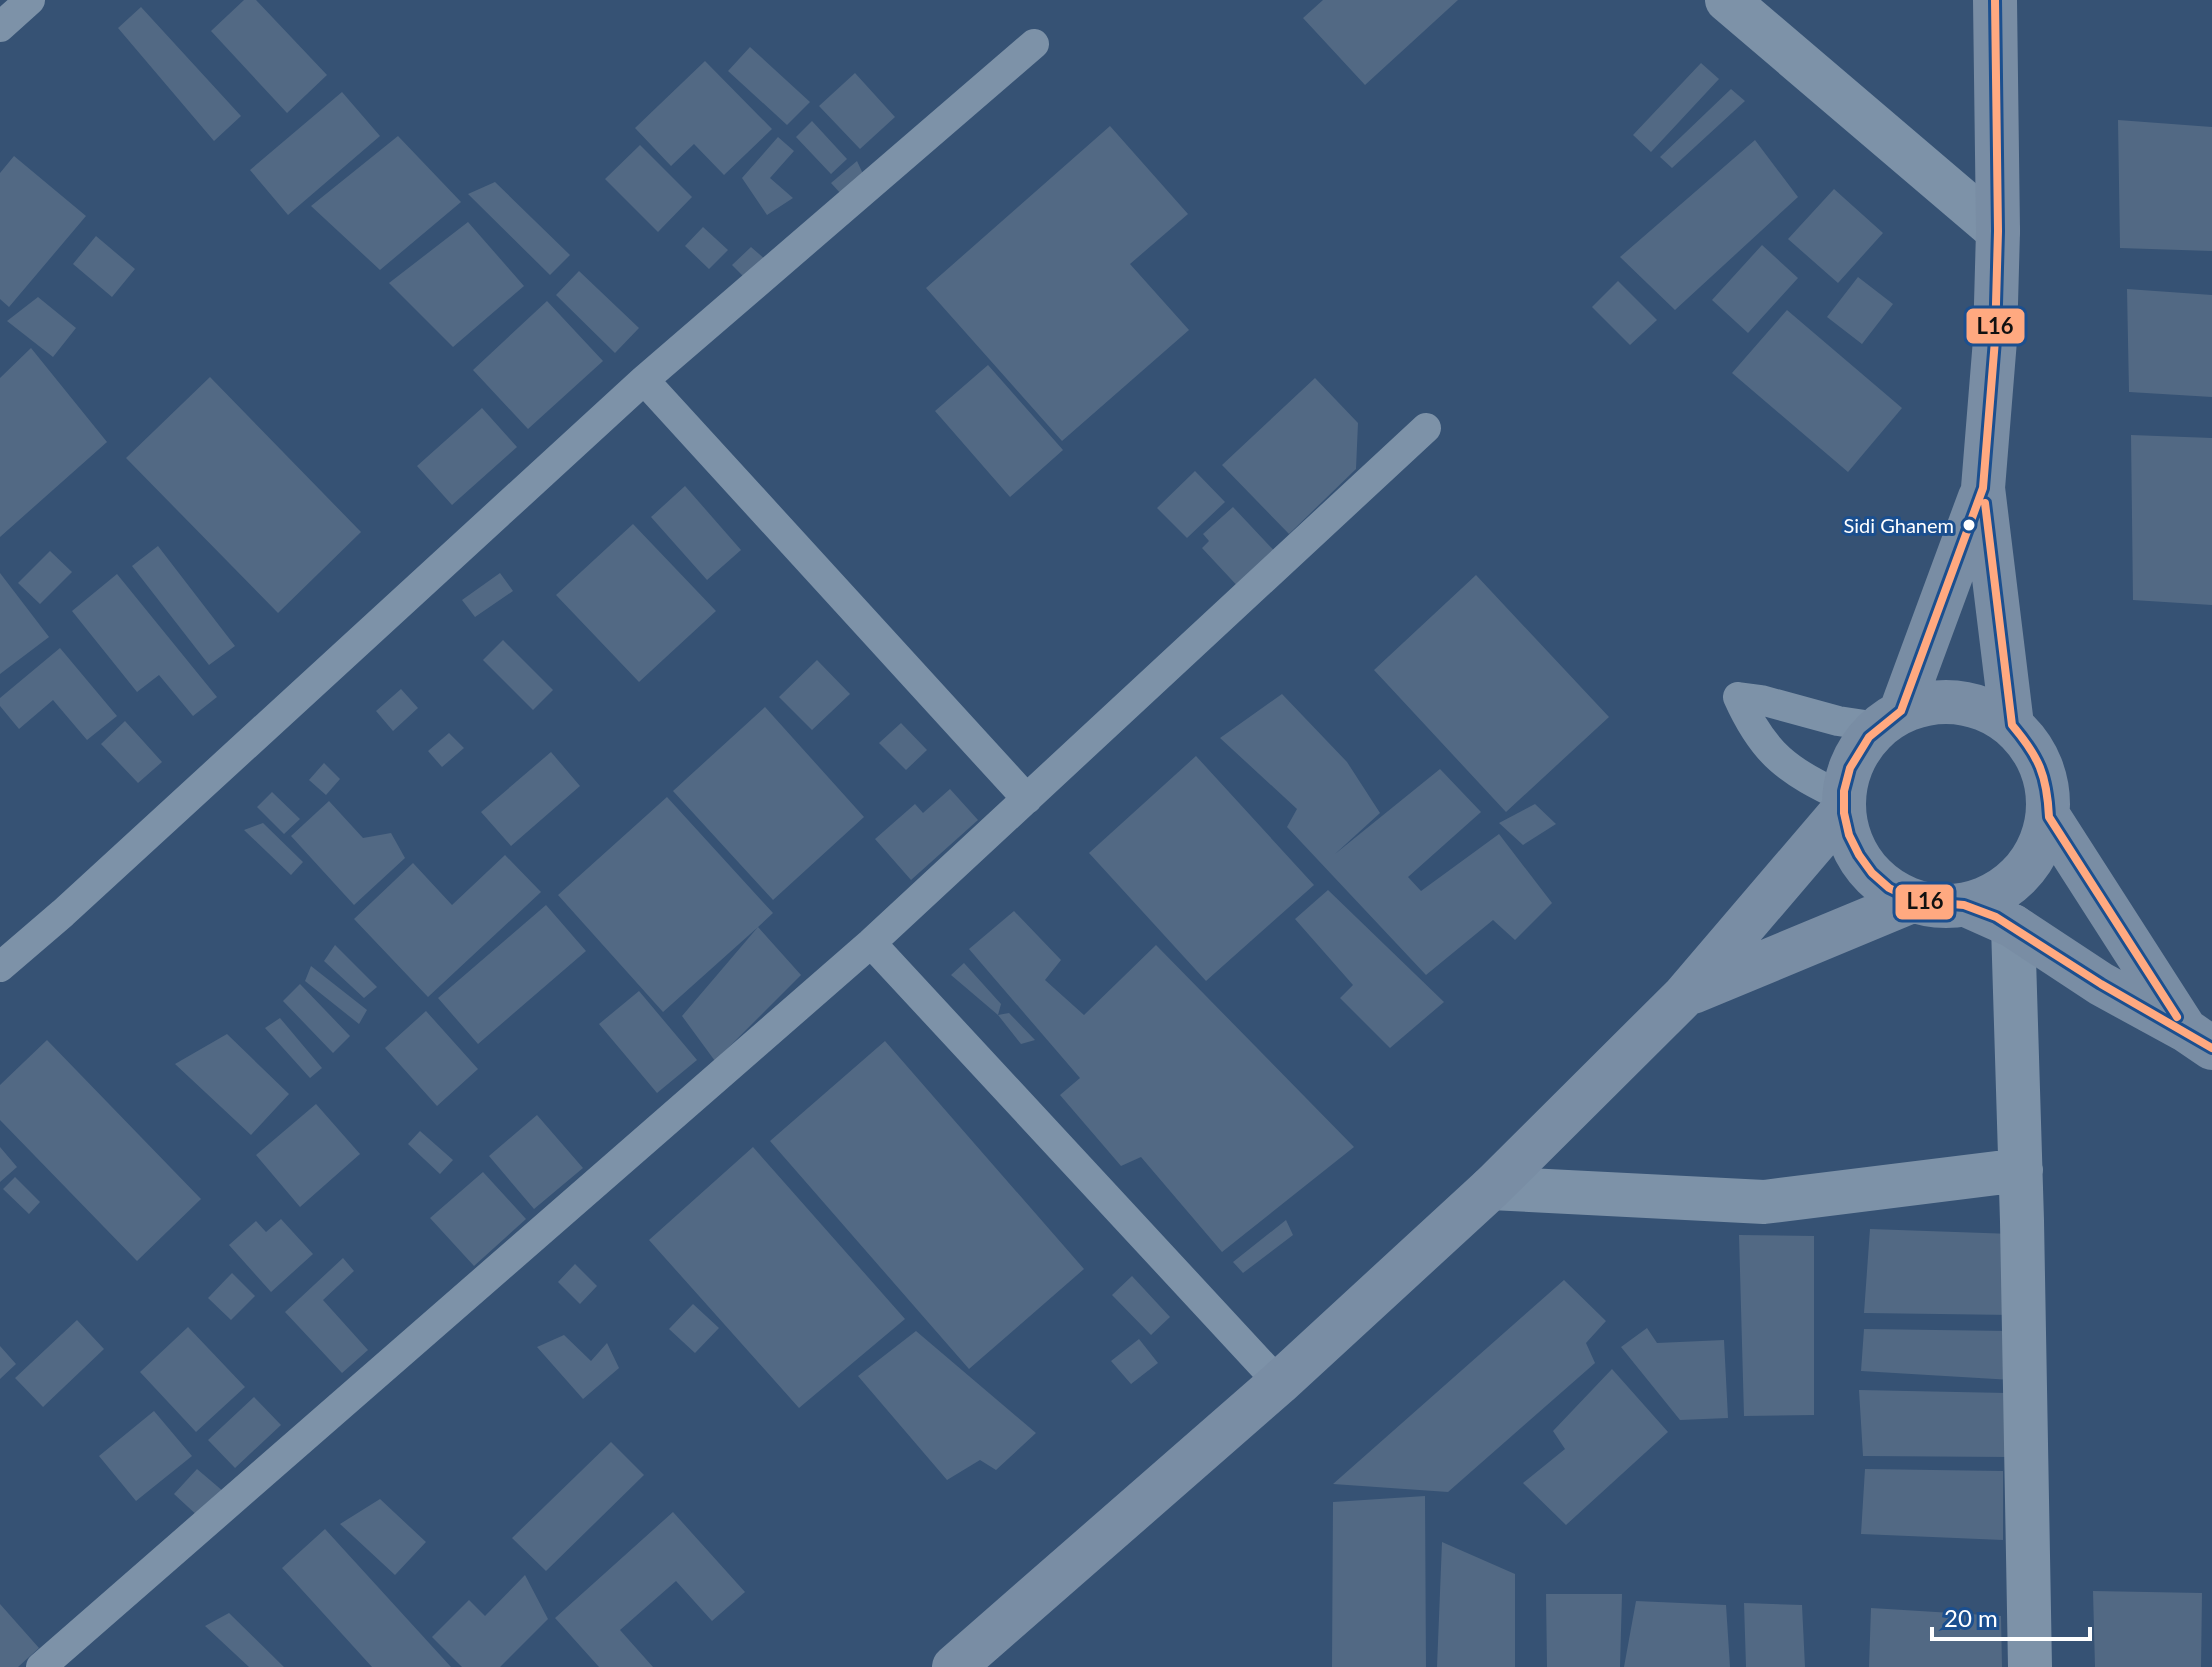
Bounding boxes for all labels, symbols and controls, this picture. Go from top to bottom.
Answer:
line badge: L16 [1965,307,2026,345]
text: L16 [1977,312,2014,339]
place label: Sidi Ghanem [1844,513,1954,537]
marker: Sidi Ghanem [1961,517,1977,533]
line badge: L16 [1894,883,1955,921]
text: L16 [1907,887,1944,914]
scale bar [1932,1591,2090,1641]
text: 20 m [1944,1603,1998,1632]

